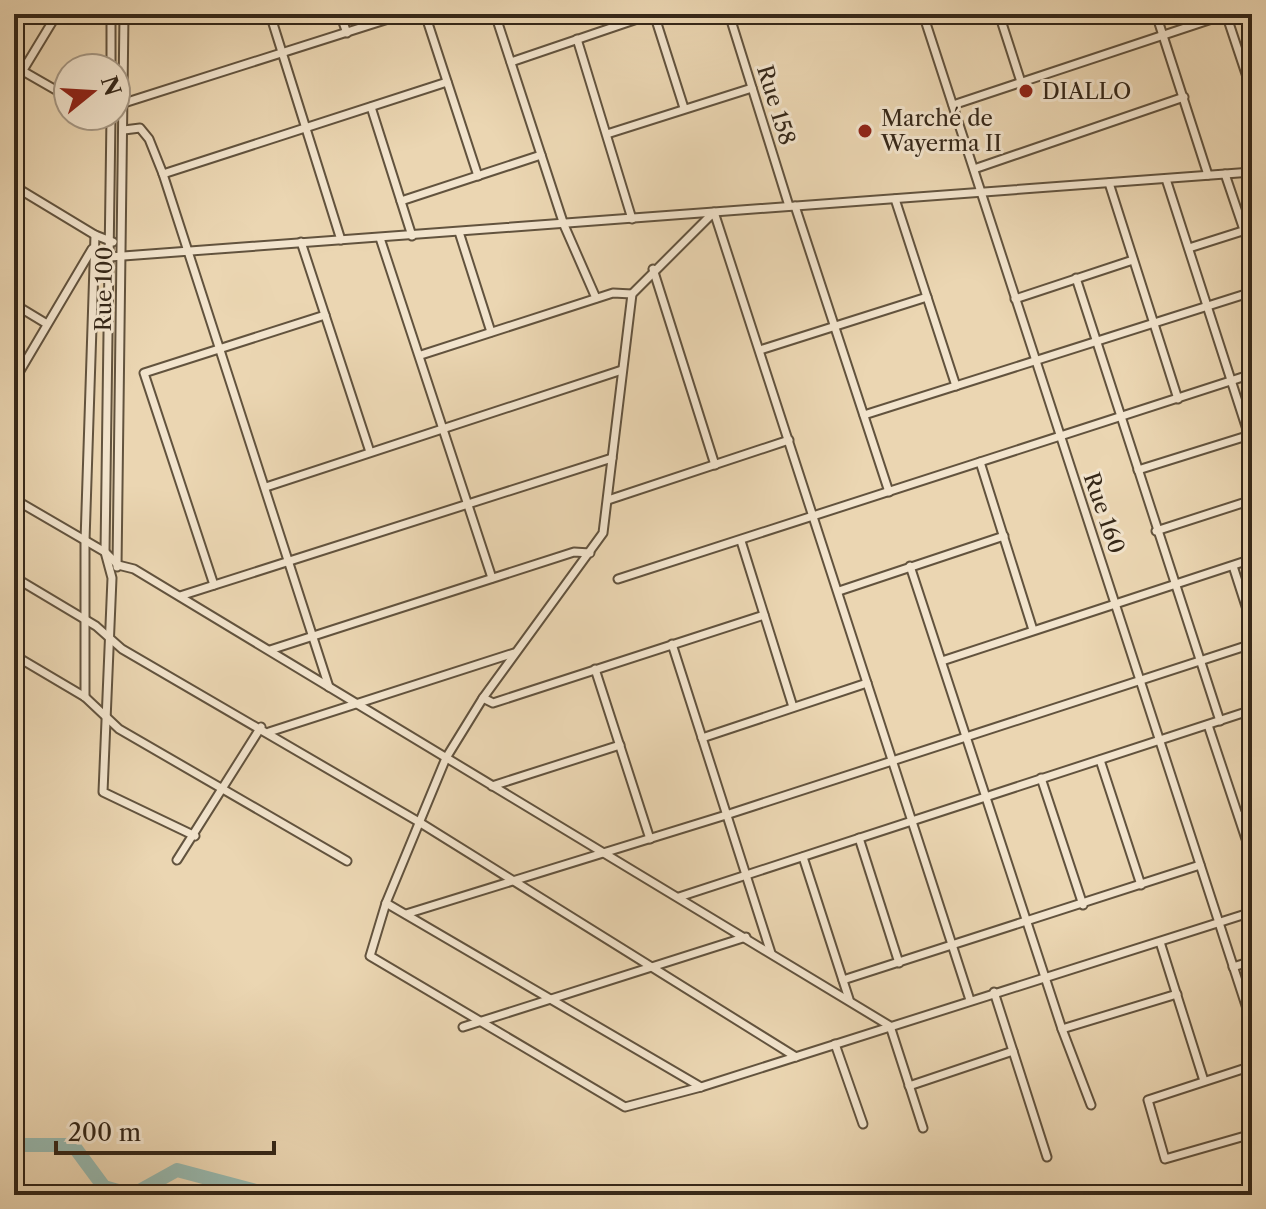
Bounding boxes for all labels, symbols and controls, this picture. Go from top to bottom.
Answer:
north arrow [52,52,132,132]
street label: Rue 158 [751,62,801,148]
text: N [95,73,126,99]
place label: DIALLO [1042,78,1131,105]
marker: DIALLO [1017,82,1035,100]
place label: Marché de Wayerma II [880,105,1002,157]
marker: Marché de Wayerma II [856,122,874,140]
street label: Rue 100 [90,246,118,332]
street label: Rue 160 [1078,469,1130,557]
scale bar [56,1105,274,1155]
text: 200 m [68,1118,141,1147]

